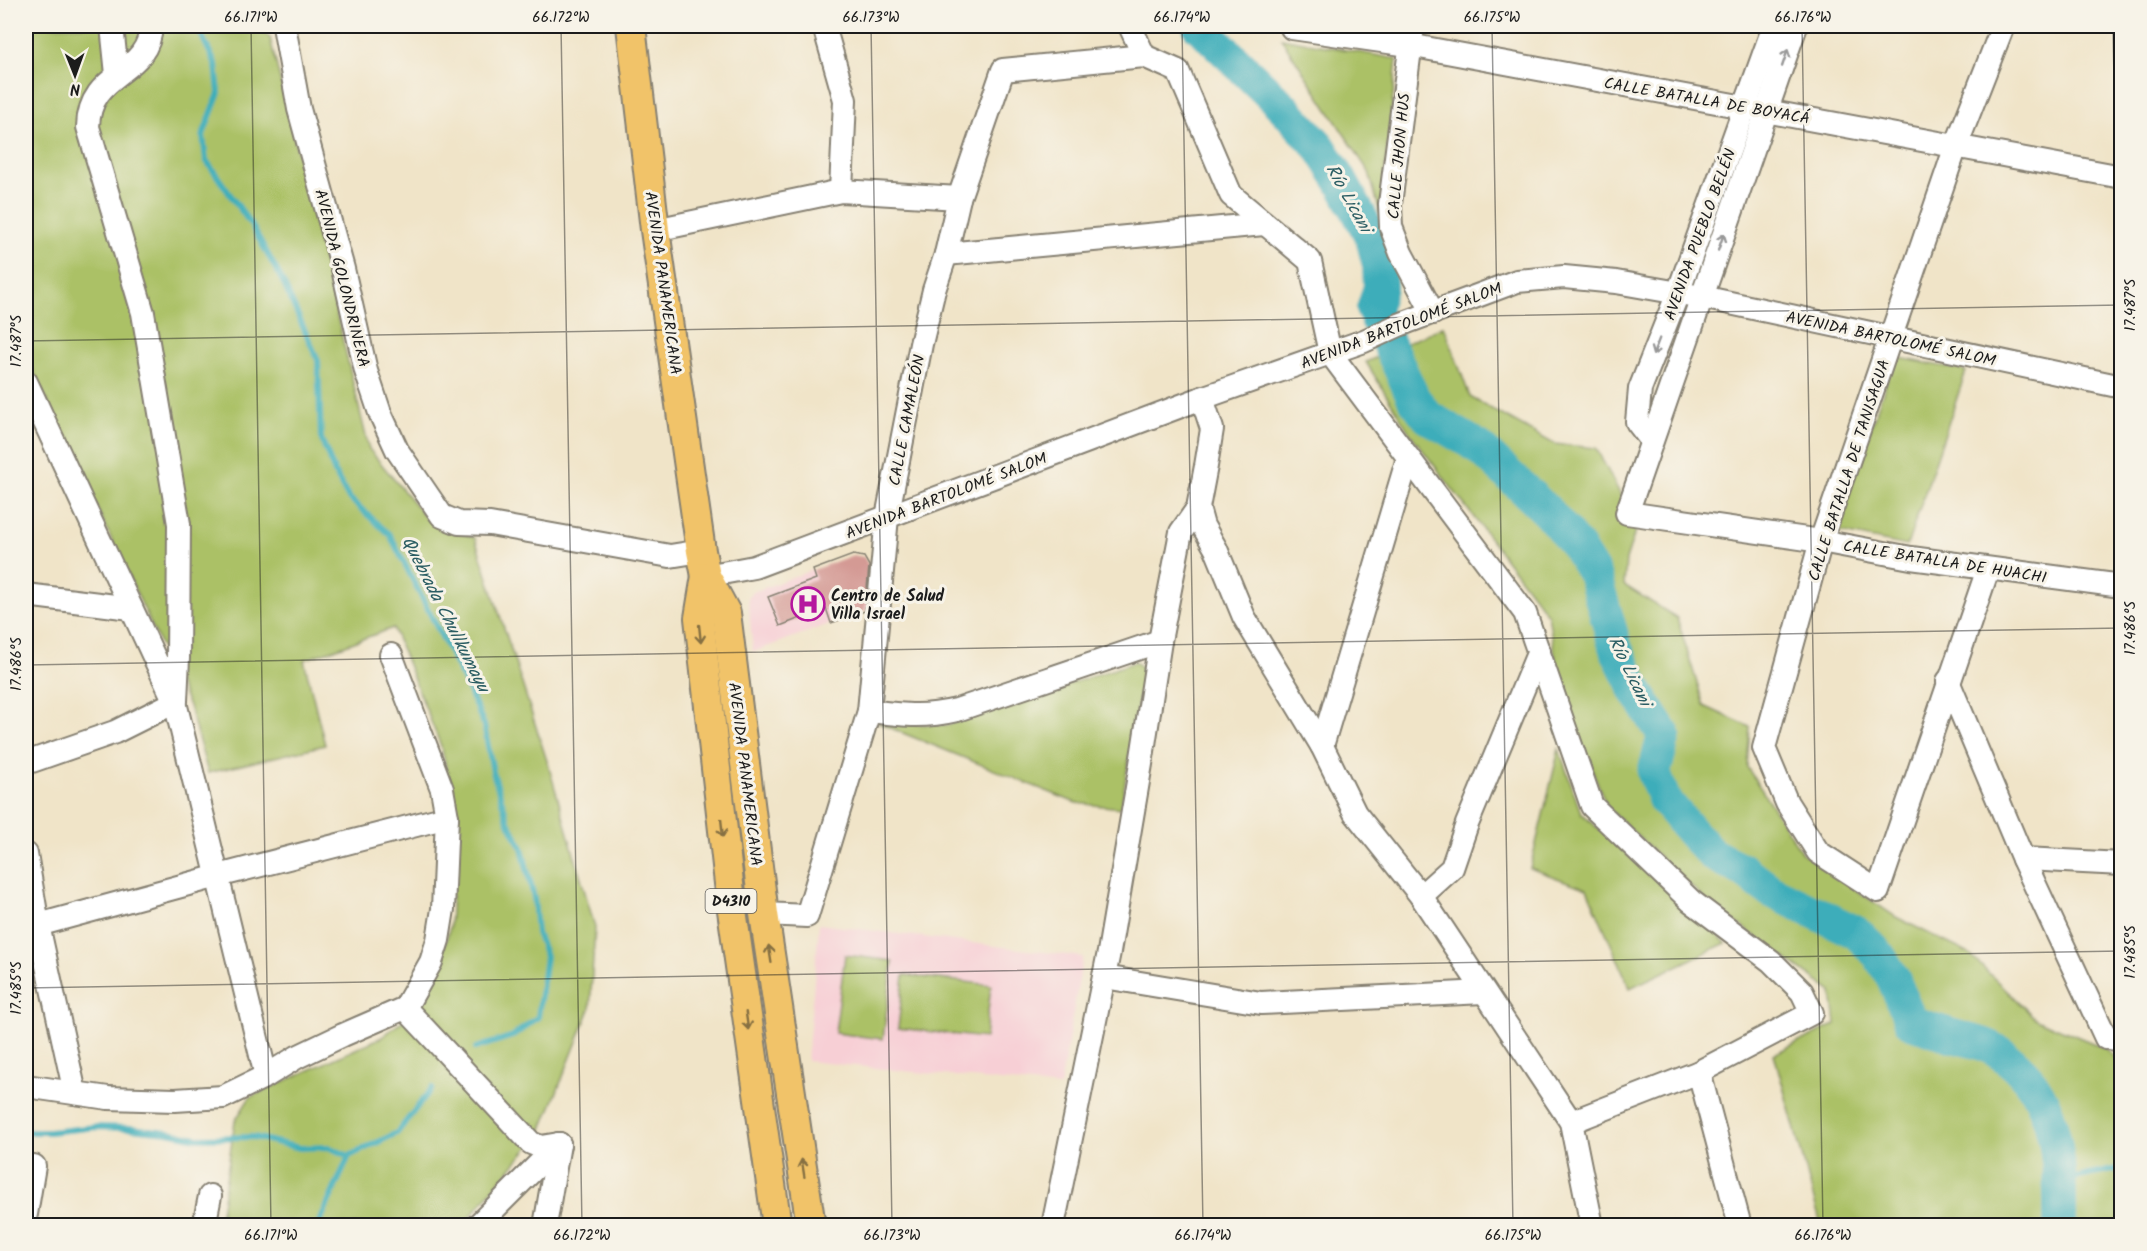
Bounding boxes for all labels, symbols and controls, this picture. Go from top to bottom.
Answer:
text: 66.171°W [224,6,278,30]
text: 66.172°W [532,6,590,30]
text: 66.173°W [842,6,900,30]
text: 66.174°W [1154,6,1211,30]
text: 66.175°W [1464,6,1521,30]
text: 66.176°W [1774,6,1832,30]
north arrow [45,45,105,105]
one-way arrow [1780,49,1791,68]
street label: CALLE BATALLA DE BOYACÁ [1602,71,1812,132]
text: N [70,76,81,101]
street label: CALLE JHON HUS [1382,91,1418,220]
street label: AVENIDA PUEBLO BELÉN [1658,145,1743,324]
water label: Río Licani [1317,159,1380,242]
street label: AVENIDA GOLONDRINERA [307,187,376,370]
street label: AVENIDA PANAMERICANA [637,190,688,377]
one-way arrow [1717,233,1728,252]
street label: AVENIDA BARTOLOMÉ SALOM [1297,276,1506,376]
text: 17.487°S [2119,279,2143,331]
street label: AVENIDA BARTOLOMÉ SALOM [1784,305,1998,374]
text: 17.487°S [5,315,29,367]
one-way arrow [1650,338,1661,356]
street label: CALLE CAMALEÓN [883,352,932,488]
street label: CALLE BATALLA DE TANISAGUA [1802,356,1897,585]
street label: AVENIDA BARTOLOMÉ SALOM [842,446,1051,546]
water label: Quebrada Chullkumayu [393,532,498,700]
street label: CALLE BATALLA DE HUACHI [1841,534,2048,591]
place label: Centro de Salud Villa Israel [831,584,945,627]
hospital icon: Centro de Salud Villa Israel [790,586,826,622]
text: 17.486°S [2119,601,2143,655]
one-way arrow [695,624,706,644]
water label: Río Licani [1599,632,1660,715]
text: 17.486°S [5,637,29,691]
street label: AVENIDA PANAMERICANA [721,681,768,868]
one-way arrow [717,817,728,837]
road number: D4310 [706,889,756,913]
text: 17.485°S [2119,925,2143,979]
one-way arrow [765,945,776,964]
text: 17.485°S [5,961,29,1015]
one-way arrow [742,1011,753,1031]
one-way arrow [797,1158,808,1178]
text: 66.171°W [244,1224,298,1248]
text: 66.172°W [553,1224,611,1248]
text: 66.173°W [863,1224,921,1248]
text: 66.174°W [1175,1224,1232,1248]
text: 66.175°W [1485,1224,1542,1248]
text: 66.176°W [1794,1224,1852,1248]

